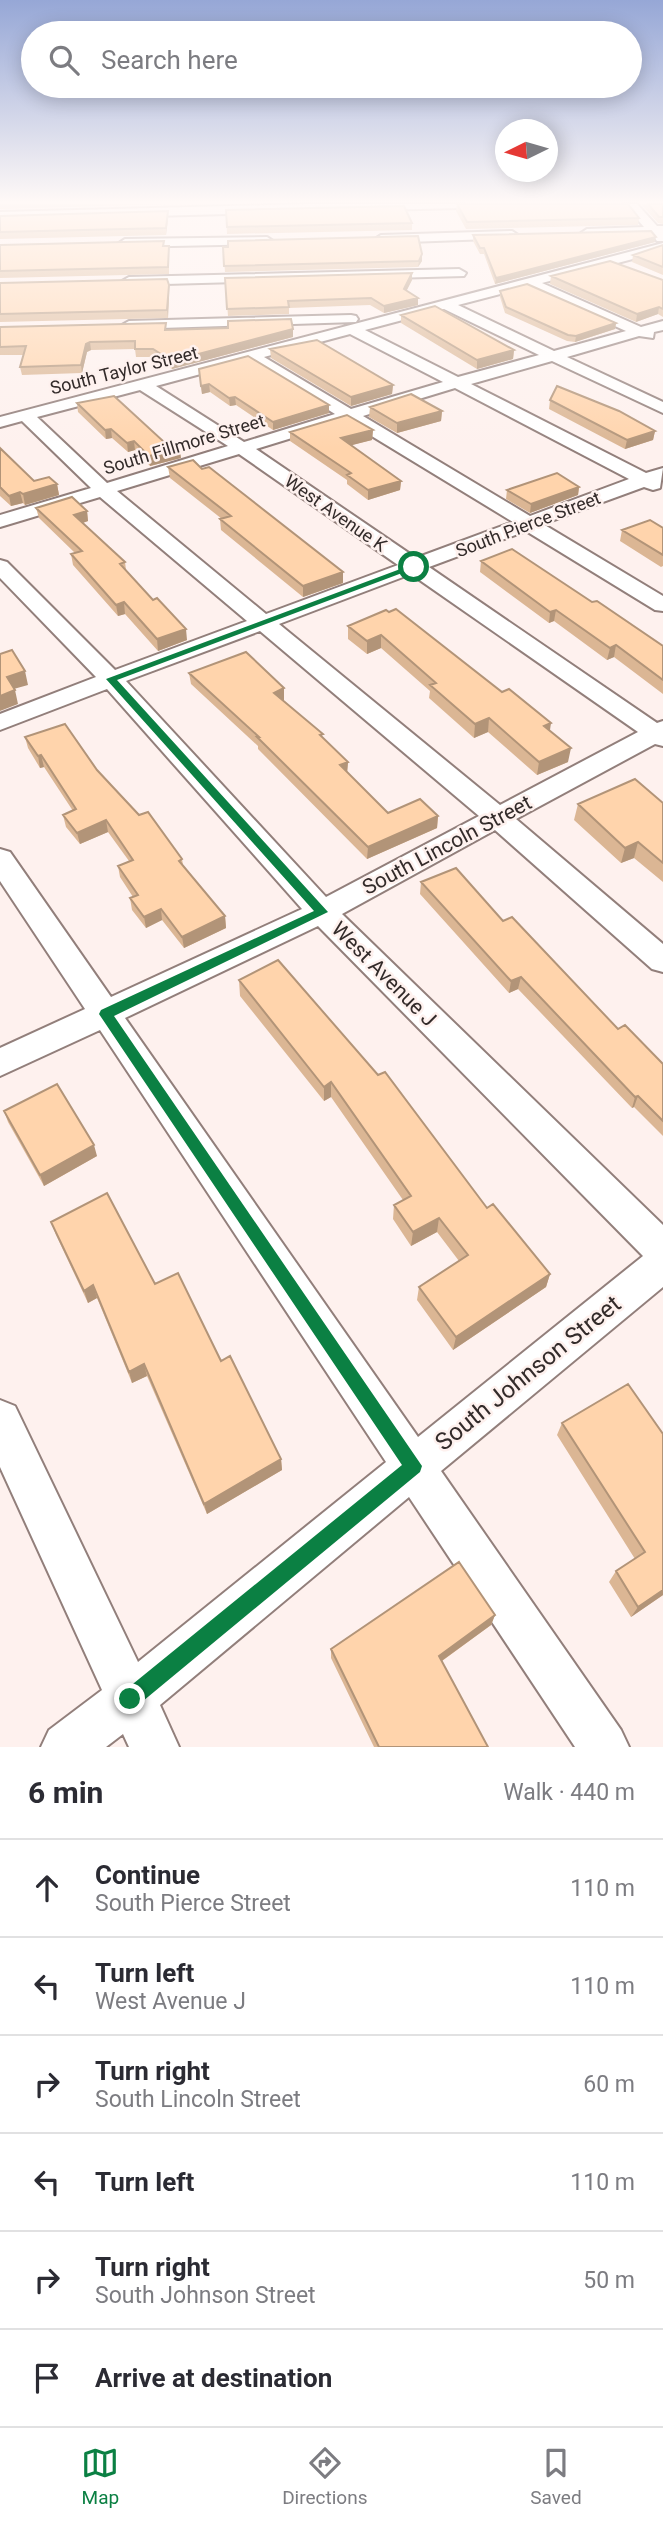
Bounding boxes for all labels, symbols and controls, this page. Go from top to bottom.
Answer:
search box [21,21,642,98]
icon: search [45,41,83,79]
text: Search here [101,45,238,75]
north arrow [495,119,558,182]
street label: South Taylor Street [48,341,200,399]
street label: South Fillmore Street [101,409,267,479]
street label: West Avenue K [281,470,392,556]
street label: South Pierce Street [453,487,603,561]
route start [398,551,429,582]
street label: South Lincoln Street [358,790,536,900]
street label: West Avenue J [327,917,441,1031]
street label: South Johnson Street [430,1290,626,1456]
route end [114,1683,145,1714]
text: 6 min [28,1775,103,1810]
text: Walk · 440 m [503,1779,635,1806]
text: Continue [95,1860,200,1890]
icon: ahead [28,1869,66,1907]
text: 110 m [570,1875,635,1902]
text: South Pierce Street [95,1890,291,1917]
text: Turn left [95,1958,194,1988]
icon: left [28,1967,66,2005]
text: 110 m [570,1973,635,2000]
text: West Avenue J [95,1988,246,2015]
text: Turn right [95,2056,210,2086]
icon: right [28,2065,66,2103]
text: 60 m [583,2071,635,2098]
text: South Lincoln Street [95,2086,301,2113]
icon: left [28,2163,66,2201]
text: Turn left [95,2167,194,2197]
text: 110 m [570,2169,635,2196]
text: Turn right [95,2252,210,2282]
icon: right [28,2261,66,2299]
text: 50 m [583,2267,635,2294]
text: South Johnson Street [95,2282,316,2309]
icon: arrive [28,2359,66,2397]
text: Arrive at destination [95,2363,332,2393]
tab: Map [81,2444,119,2509]
tab: Directions [282,2444,367,2509]
tab: Saved [530,2444,582,2509]

